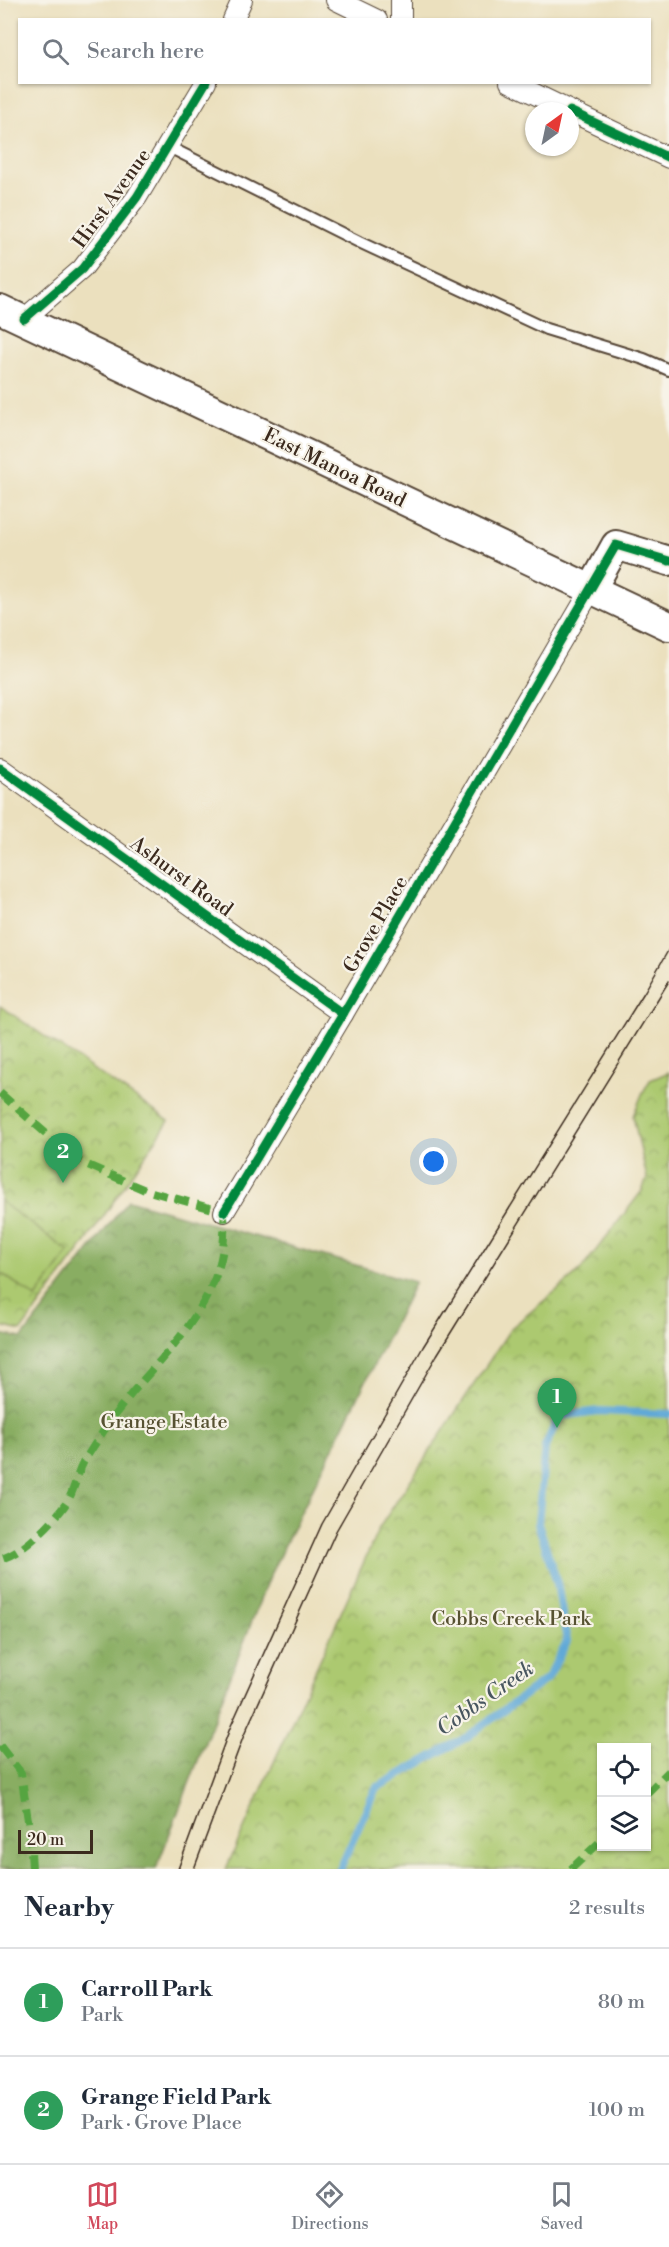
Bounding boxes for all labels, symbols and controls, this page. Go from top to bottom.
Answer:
search box [18,18,651,84]
icon: search [39,35,72,68]
text: Search here [87,38,204,65]
north arrow [525,102,579,156]
street label: Hirst Avenue [68,144,157,254]
street label: East Manoa Road [259,423,410,514]
street label: Ashurst Road [124,831,238,923]
street label: Grove Place [339,872,414,978]
pin: 2 [44,1134,82,1183]
your location [419,1147,448,1176]
pin: 1 [538,1378,576,1428]
park label: Grange Estate [101,1410,227,1435]
park label: Cobbs Creek Park [431,1607,592,1632]
water label: Cobbs Creek [432,1656,539,1742]
map controls [597,1743,651,1851]
button: locate [597,1743,651,1797]
button: layers [597,1797,651,1851]
scale bar [18,1827,93,1854]
text: 20 m [27,1830,64,1850]
text: Nearby [24,1892,114,1924]
text: 2 results [569,1896,645,1921]
text: Carroll Park [81,1976,213,2003]
text: 1 [39,1990,48,2015]
text: 80 m [598,1990,645,2015]
text: Park [81,2003,123,2028]
text: Grange Field Park [81,2084,271,2111]
text: 2 [37,2098,50,2123]
text: 100 m [589,2098,645,2123]
text: Park · Grove Place [81,2111,242,2136]
tab: Map [86,2178,119,2234]
tab: Directions [291,2178,369,2234]
tab: Saved [541,2178,583,2234]

